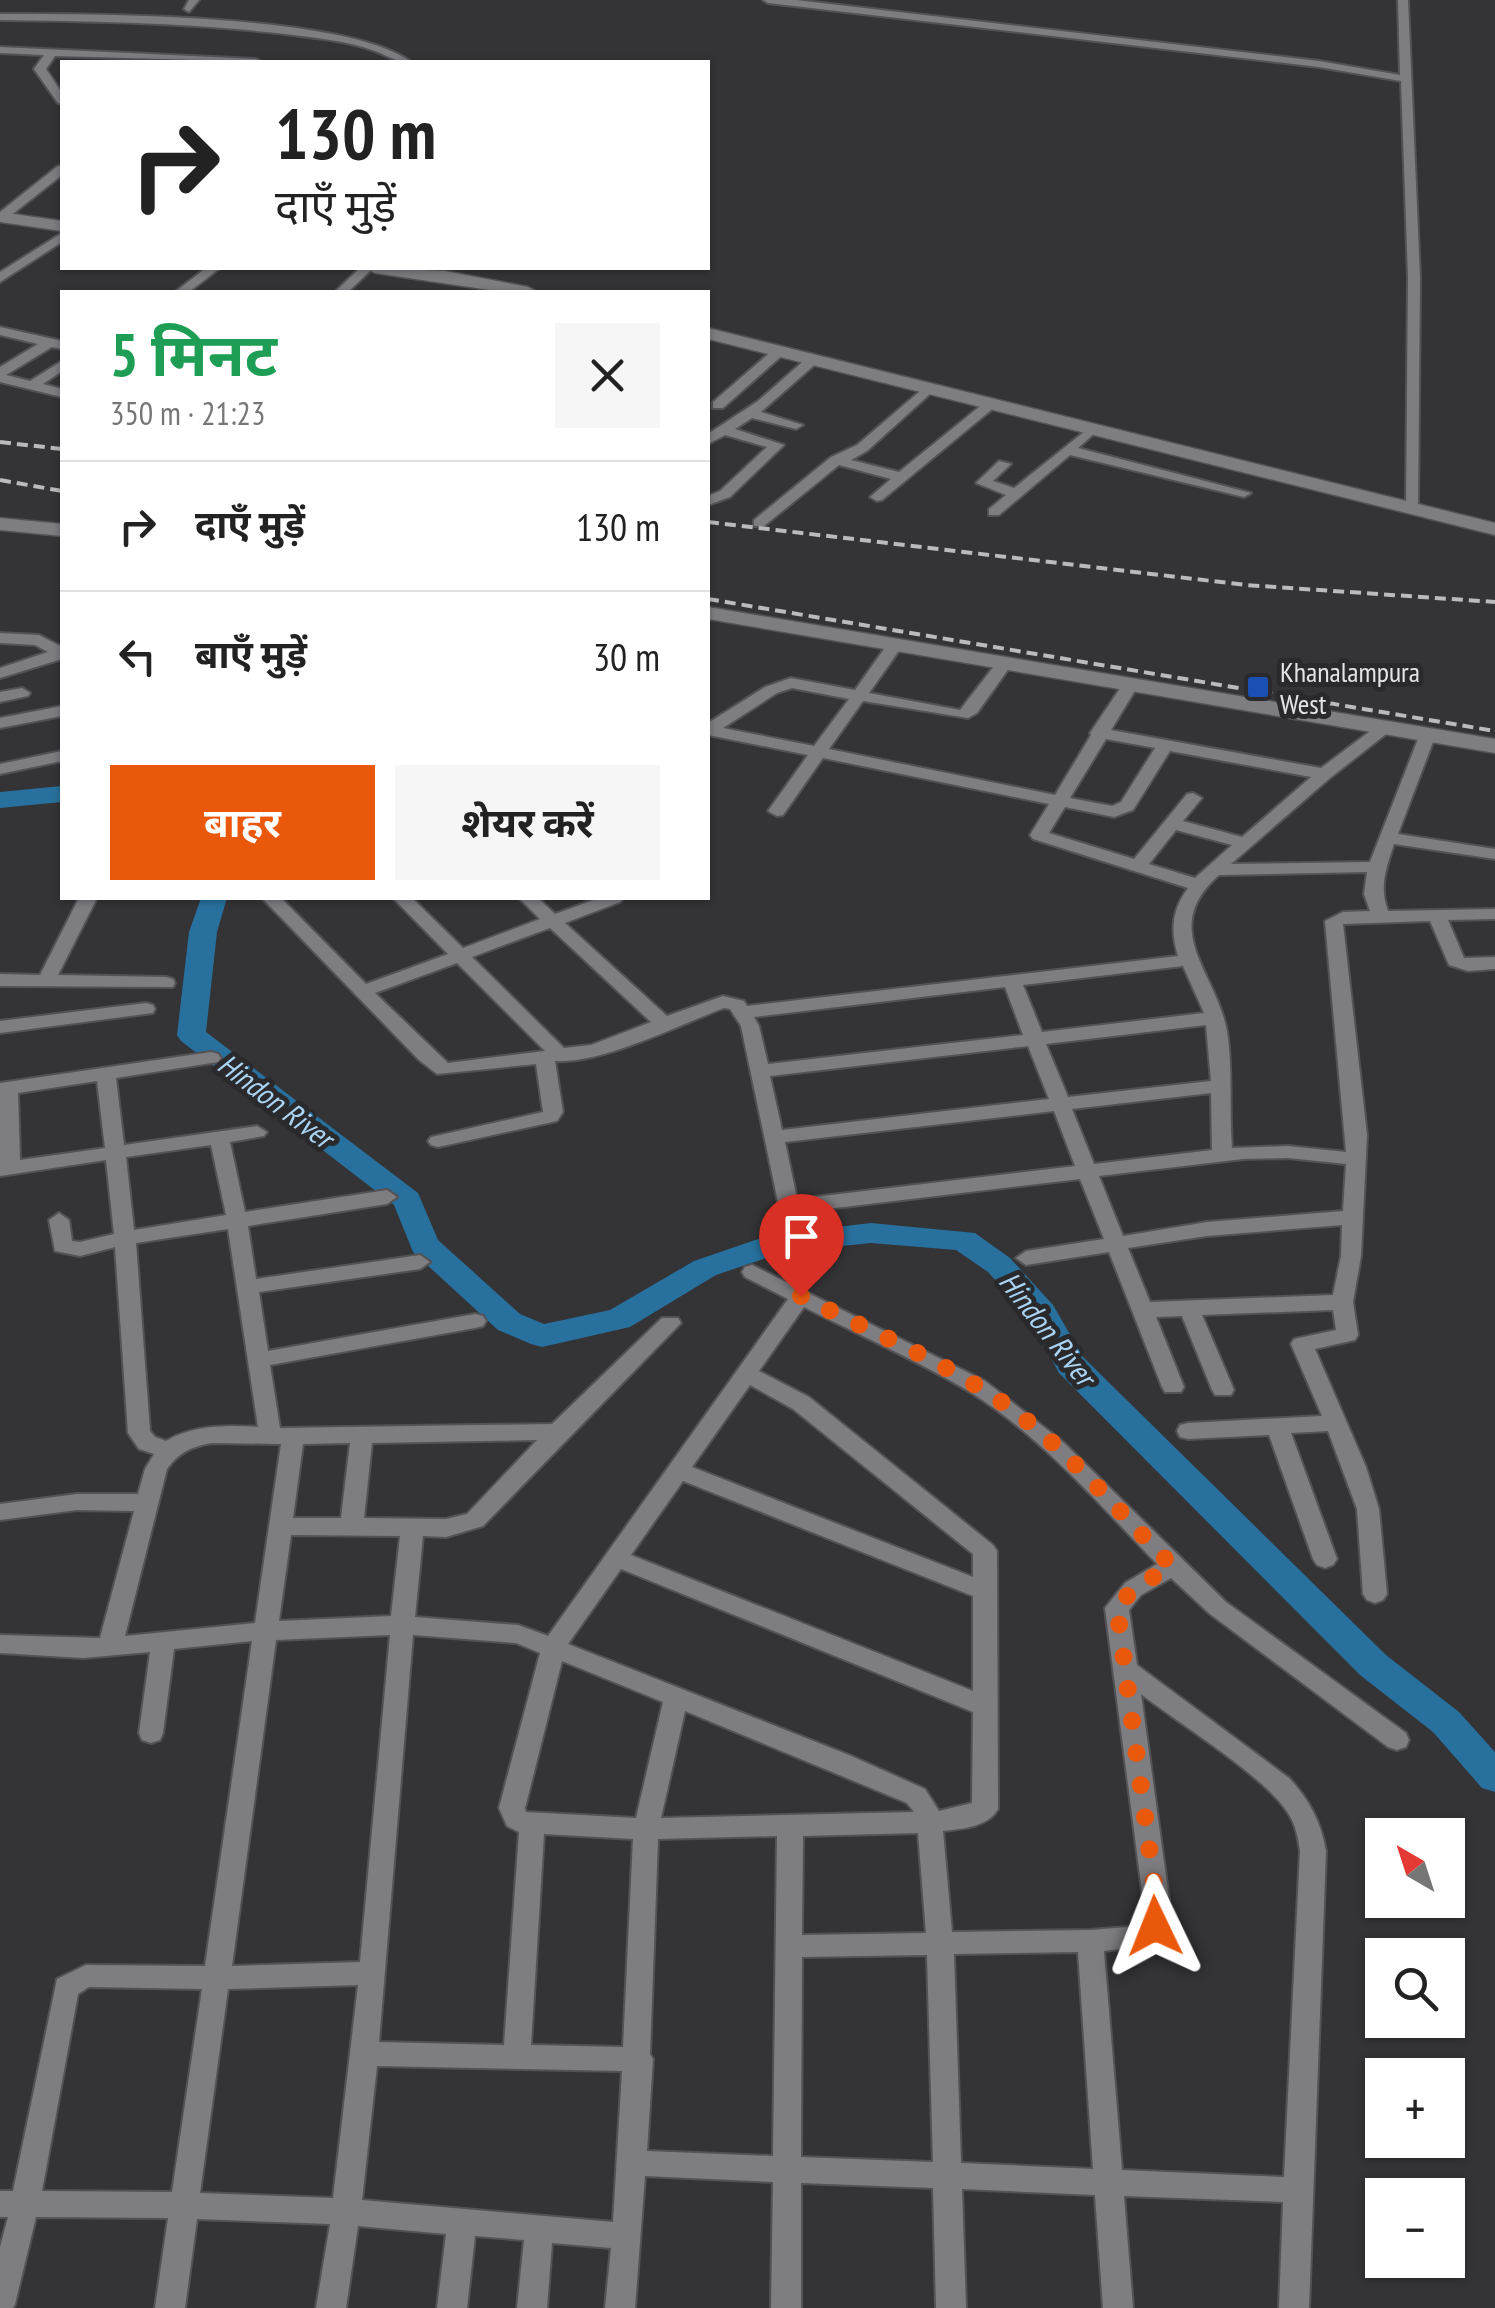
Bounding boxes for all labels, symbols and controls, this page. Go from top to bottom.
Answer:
text: 130 m [275,88,436,178]
icon: right [110,100,240,230]
text: दाएँ मुड़ें [275,176,396,234]
text: 5 मिनट [110,315,277,393]
button: close [555,323,660,428]
text: 350 m · 21:23 [110,392,265,434]
icon: right [110,499,165,554]
text: दाएँ मुड़ें [195,499,305,548]
text: 130 m [576,502,660,551]
icon: left [110,629,165,684]
text: बाएँ मुड़ें [195,629,307,678]
text: 30 m [593,632,660,681]
place label: Khanalampura West [1280,653,1420,722]
marker: Khanalampura West [1245,674,1271,700]
button: बाहर [110,765,375,880]
button: शेयर करें [395,765,660,880]
water label: Hindon River [211,1044,344,1158]
pin [759,1194,844,1297]
icon: arrive [774,1209,829,1264]
water label: Hindon River [991,1263,1107,1396]
north arrow [1365,1818,1465,1918]
map controls [1365,1818,1465,2278]
position arrow [1103,1874,1207,1978]
button: search [1365,1938,1465,2038]
button: + [1365,2058,1465,2158]
button: − [1365,2178,1465,2278]

